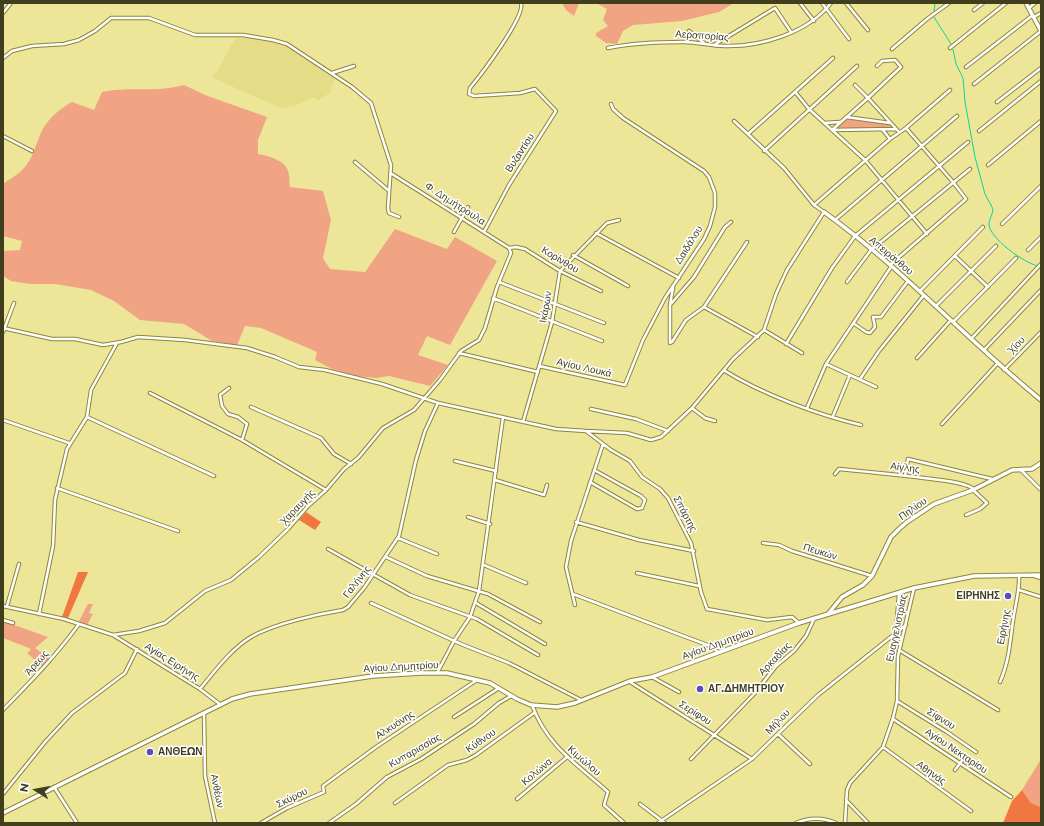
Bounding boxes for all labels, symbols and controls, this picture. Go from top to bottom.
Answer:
street label: Αεροπορίας [675,28,729,44]
street label: Βυζαντίου [503,131,537,175]
street label: Φ. Δημήτρουλα [423,180,487,228]
street label: Δαιδάλου [673,224,705,266]
street label: Απειράνθου [867,234,915,278]
street label: Κορίνθου [539,244,581,276]
street label: Ικάρων [537,290,555,324]
street label: Χίου [1006,334,1028,356]
street label: Αγίου Λουκά [555,356,613,380]
street label: Αίγλης [890,460,920,476]
street label: Χαραυγής [278,487,318,527]
street label: Σπάρτης [671,494,699,534]
street label: Πηλίου [897,495,929,523]
street label: Πευκών [802,541,838,563]
street label: Γαλήνης [341,563,373,601]
place label: ΕΙΡΗΝΗΣ [956,590,1000,602]
marker: ΕΙΡΗΝΗΣ [1003,591,1013,601]
street label: Ευαγγελιστρίας [884,593,910,663]
street label: Ειρήνης [995,608,1013,646]
street label: Αγίου Δημητρίου [681,625,755,663]
street label: Αγίας Ειρήνης [142,640,202,684]
street label: Αρκαδίας [756,640,794,678]
street label: Άρεως [23,648,51,678]
street label: Αγίου Δημητρίου [363,659,439,675]
place label: ΑΓ.ΔΗΜΗΤΡΙΟΥ [708,683,784,695]
marker: ΑΓ.ΔΗΜΗΤΡΙΟΥ [695,684,705,694]
street label: Σερίφου [677,698,713,728]
street label: Σίφνου [925,706,957,732]
street label: Μήλου [763,707,793,737]
street label: Αλκυόνης [373,708,417,742]
street label: Κύθνου [464,726,498,756]
street label: Αγίου Νεκταρίου [923,726,989,776]
street label: Κυπαρισσίας [387,731,443,771]
street label: Κιμώλου [565,743,603,779]
place label: ΑΝΘΕΩΝ [158,746,202,758]
marker: ΑΝΘΕΩΝ [145,747,155,757]
street label: Κολώνα [519,756,555,788]
street label: Αθηνάς [914,759,948,787]
north arrow [16,770,56,810]
street label: Ανθέων [208,773,226,809]
text: N [16,782,32,793]
street label: Σκύρου [274,785,310,811]

